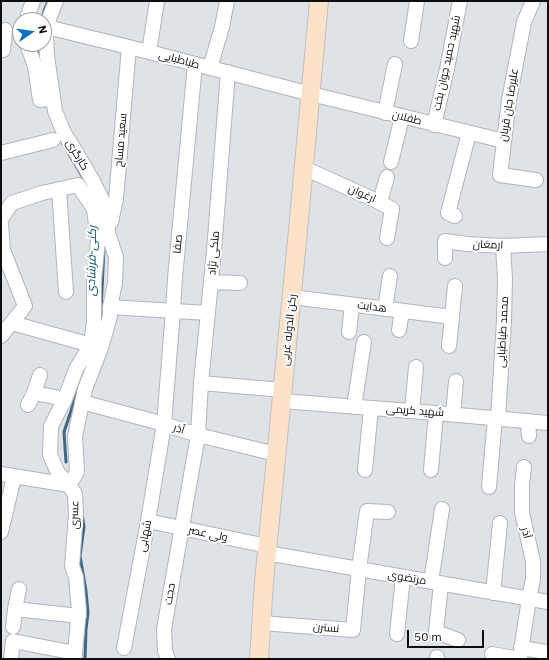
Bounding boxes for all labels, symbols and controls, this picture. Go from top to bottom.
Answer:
north arrow [12,12,52,52]
street label: شهید حمید جوان بخت [430,14,464,112]
text: N [35,24,50,35]
street label: طباطبایی [157,48,201,72]
street label: علیرضا جان قربان [497,67,521,143]
street label: طفلان [391,108,423,128]
street label: سعید مساح [112,113,130,167]
street label: کارگری [63,137,91,173]
street label: ارغوان [346,182,378,206]
water label: رکنی-فرشادی [84,226,100,296]
street label: ملکی نژاد [205,230,223,276]
street label: صفا [171,234,185,254]
street label: ارمغان [473,238,503,252]
street label: رکن الدوله غربی [279,293,299,367]
street label: محمد طباطبایی [495,296,511,368]
street label: هدایت [357,299,387,315]
street label: شهید کریمی [385,402,445,420]
street label: آذر [172,421,186,437]
street label: عسری [68,500,82,530]
street label: شهابی [135,519,155,553]
street label: ولی عصر [187,523,229,545]
street label: آذر [518,526,534,540]
street label: مرتضوی [387,568,427,588]
street label: حجت [162,582,178,606]
street label: نسترن [312,620,340,636]
scale bar [409,622,486,648]
text: 50 m [414,629,442,644]

